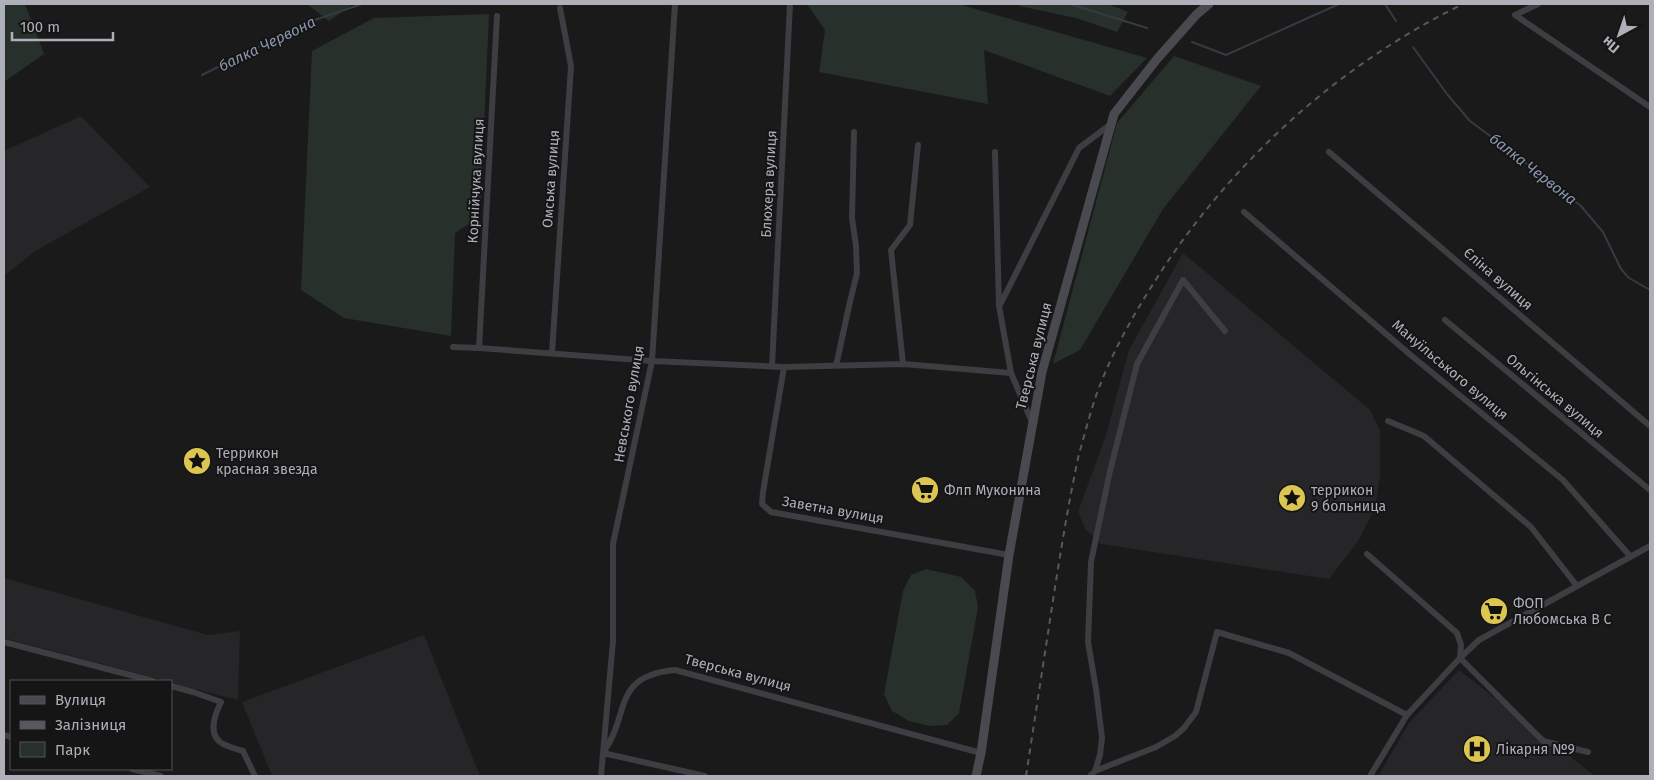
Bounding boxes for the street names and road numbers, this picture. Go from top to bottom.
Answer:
street label: Корнійчука вулиця [464,118,488,244]
street label: Омська вулиця [539,129,563,229]
street label: Блюхера вулиця [758,130,780,238]
street label: Єліна вулиця [1460,244,1536,314]
street label: Тверська вулиця [1012,301,1056,411]
street label: Мануїльського вулиця [1388,316,1512,424]
street label: Невського вулиця [610,344,648,464]
street label: Ольгінська вулиця [1503,350,1607,442]
street label: Заветна вулиця [781,493,885,527]
street label: Тверська вулиця [683,651,793,695]

